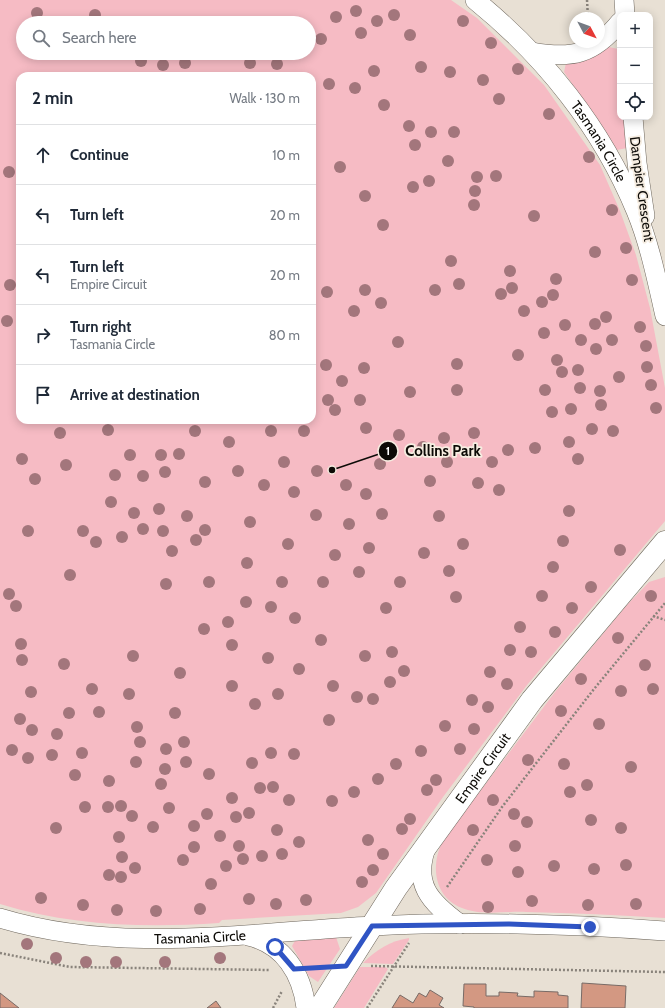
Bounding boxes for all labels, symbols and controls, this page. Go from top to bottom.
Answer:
north arrow [569,12,605,48]
map controls [617,12,653,120]
button: + [617,12,653,48]
search box [16,16,316,60]
icon: search [30,27,52,49]
text: Search here [62,29,137,47]
button: − [617,48,653,84]
button: locate [617,84,653,120]
text: 2 min [32,88,73,108]
text: Walk · 130 m [229,90,300,106]
street label: Tasmania Circle [567,97,630,185]
street label: Dampier Crescent [626,135,658,243]
icon: ahead [32,144,54,166]
text: Continue [70,146,129,164]
text: 10 m [272,147,300,163]
icon: left [32,204,54,226]
text: Turn left [70,206,124,224]
text: 20 m [270,207,300,223]
text: Turn left [70,258,124,276]
icon: left [32,264,54,286]
text: 20 m [270,267,300,283]
text: Empire Circuit [70,276,147,292]
text: Turn right [70,318,131,336]
icon: right [32,324,54,346]
text: 80 m [269,327,300,343]
text: Tasmania Circle [70,336,155,352]
icon: arrive [32,384,54,406]
text: Arrive at destination [70,386,200,404]
callout: Collins Park [378,437,489,464]
text: Collins Park [405,442,481,460]
text: 1 [386,443,390,458]
street label: Empire Circuit [451,729,514,807]
route end [581,918,599,936]
street label: Tasmania Circle [154,926,247,948]
route start [266,938,284,956]

